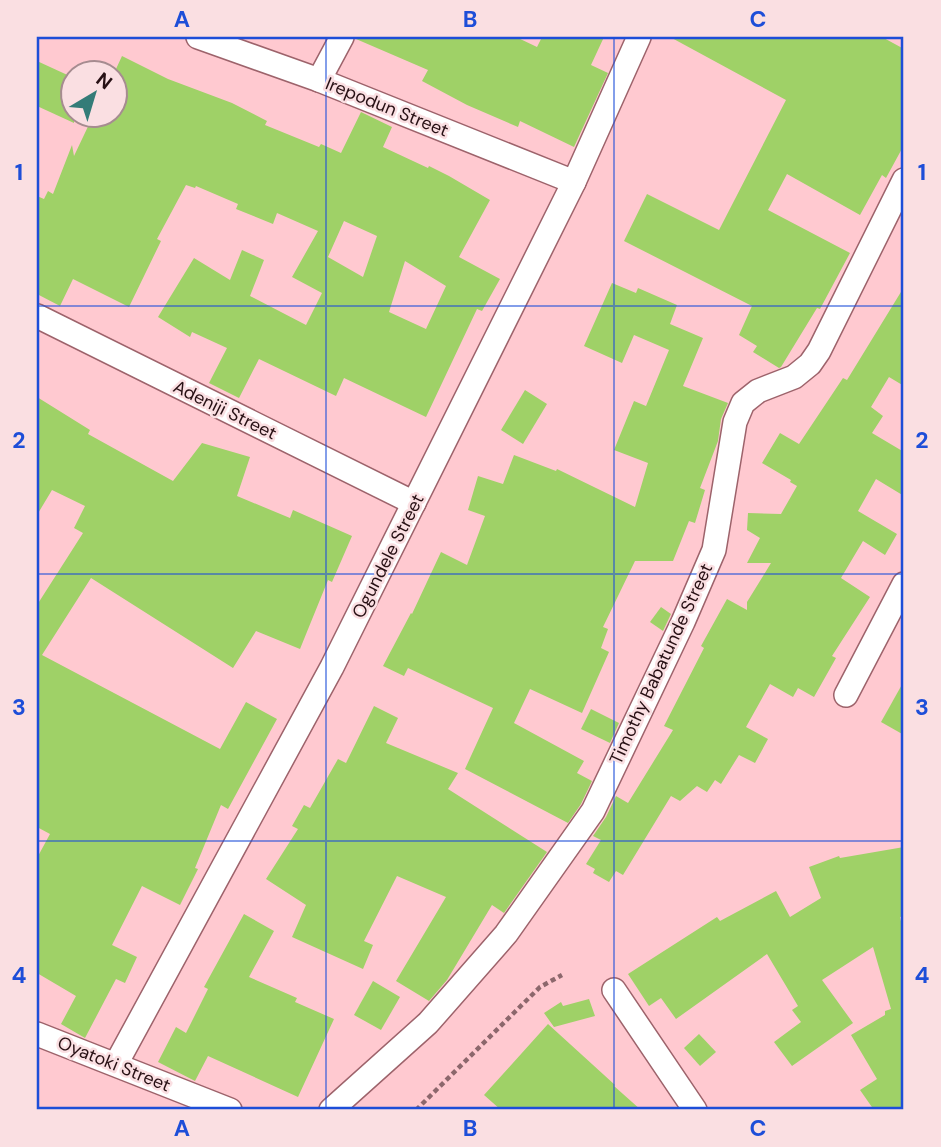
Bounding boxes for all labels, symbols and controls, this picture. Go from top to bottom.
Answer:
text: A [174,4,190,34]
text: B [463,4,477,34]
text: C [750,4,766,34]
north arrow [60,60,130,130]
text: N [91,67,117,95]
street label: Irepodun Street [322,71,452,143]
text: 1 [15,157,23,187]
text: 1 [918,157,926,187]
street label: Adeniji Street [169,375,281,445]
text: 2 [12,425,26,455]
text: 2 [915,425,929,455]
street label: Ogundele Street [346,490,430,622]
street label: Timothy Babatunde Street [604,560,718,768]
text: 3 [12,692,26,722]
text: 3 [915,692,929,722]
text: 4 [12,960,27,990]
text: 4 [915,960,930,990]
street label: Oyatoki Street [54,1030,174,1098]
text: A [174,1113,190,1143]
text: B [463,1113,477,1143]
text: C [750,1113,766,1143]

